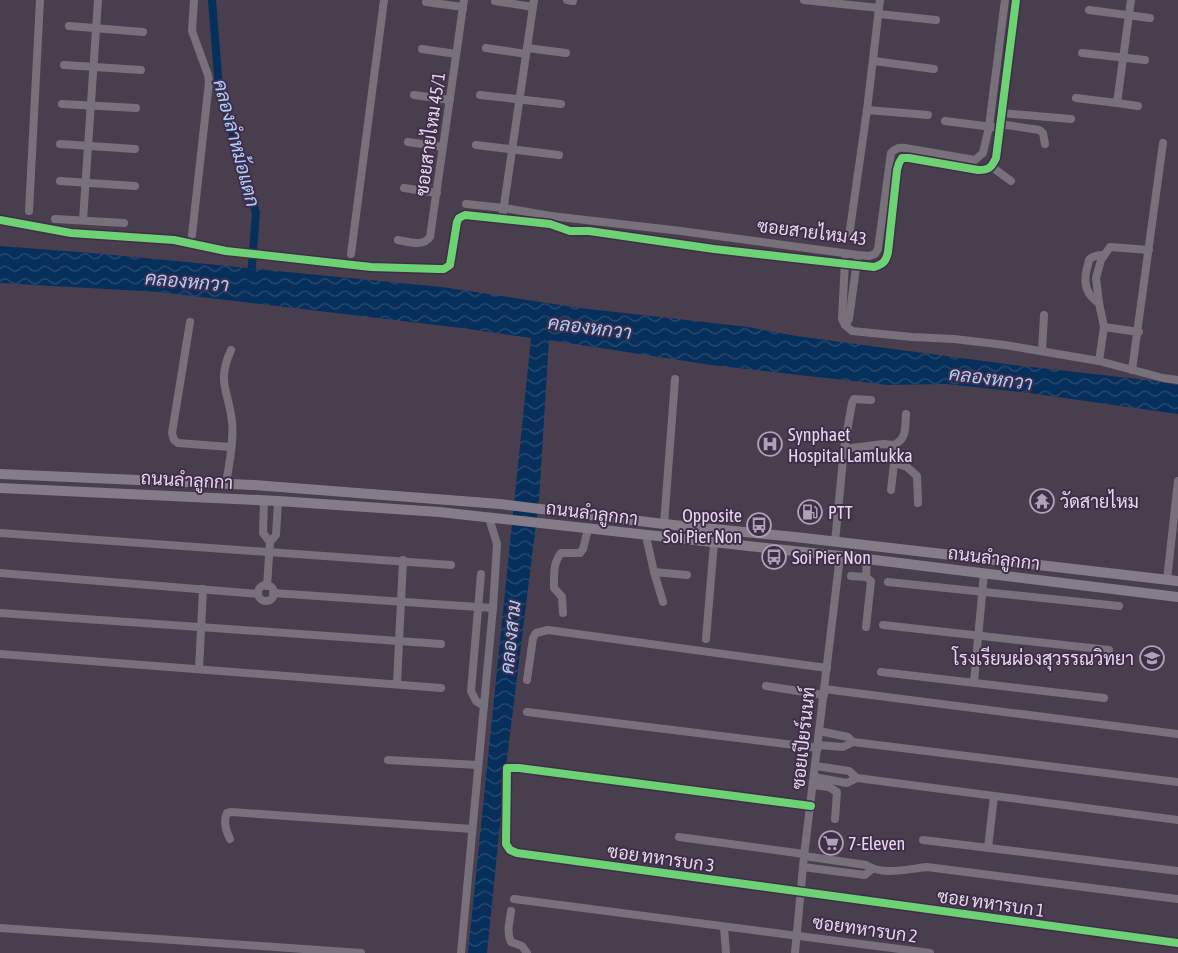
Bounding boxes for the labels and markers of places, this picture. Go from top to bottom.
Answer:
place label: Synphaet Hospital Lamlukka [788,424,913,466]
hospital icon: Synphaet Hospital Lamlukka [757,431,783,457]
temple icon: วัดสายไหม [1029,488,1055,514]
place label: วัดสายไหม [1060,489,1139,512]
fuel station icon: PTT [797,499,823,525]
place label: PTT [828,502,853,523]
place label: Opposite Soi Pier Non [663,505,742,547]
bus stop icon: Opposite Soi Pier Non [746,512,772,538]
bus stop icon: Soi Pier Non [761,544,787,570]
place label: Soi Pier Non [792,547,871,568]
school or university icon: โรงเรียนผ่องสุวรรณวิทยา [1139,645,1165,671]
place label: โรงเรียนผ่องสุวรรณวิทยา [951,646,1134,671]
supermarket icon: 7-Eleven [818,830,844,856]
place label: 7-Eleven [848,833,905,854]

